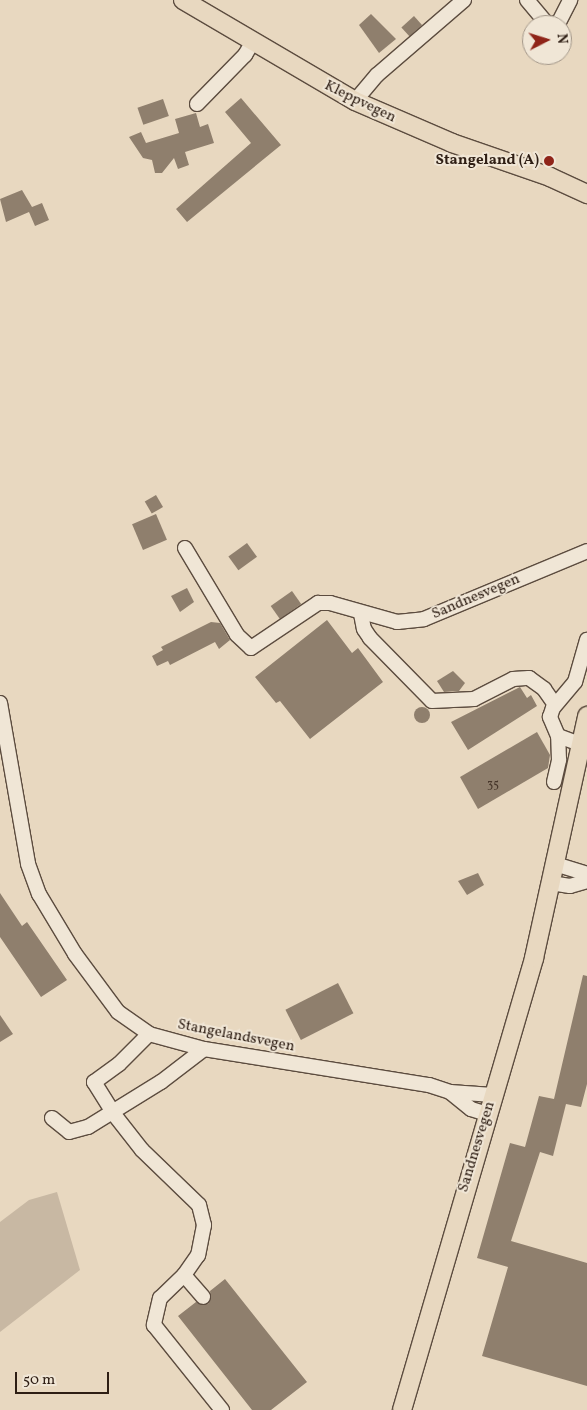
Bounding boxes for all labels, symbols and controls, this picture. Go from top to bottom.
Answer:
north arrow [522,15,572,65]
text: N [552,33,571,45]
street label: Kleppvegen [321,77,399,127]
place label: Stangeland (A) [436,152,539,170]
marker: Stangeland (A) [543,155,555,167]
street label: Sandnesvegen [429,570,523,624]
house number: 35 [487,779,499,793]
street label: Stangelandsvegen [176,1016,296,1056]
street label: Sandnesvegen [455,1099,499,1195]
scale bar [18,1362,111,1394]
text: 50 m [23,1370,55,1391]

